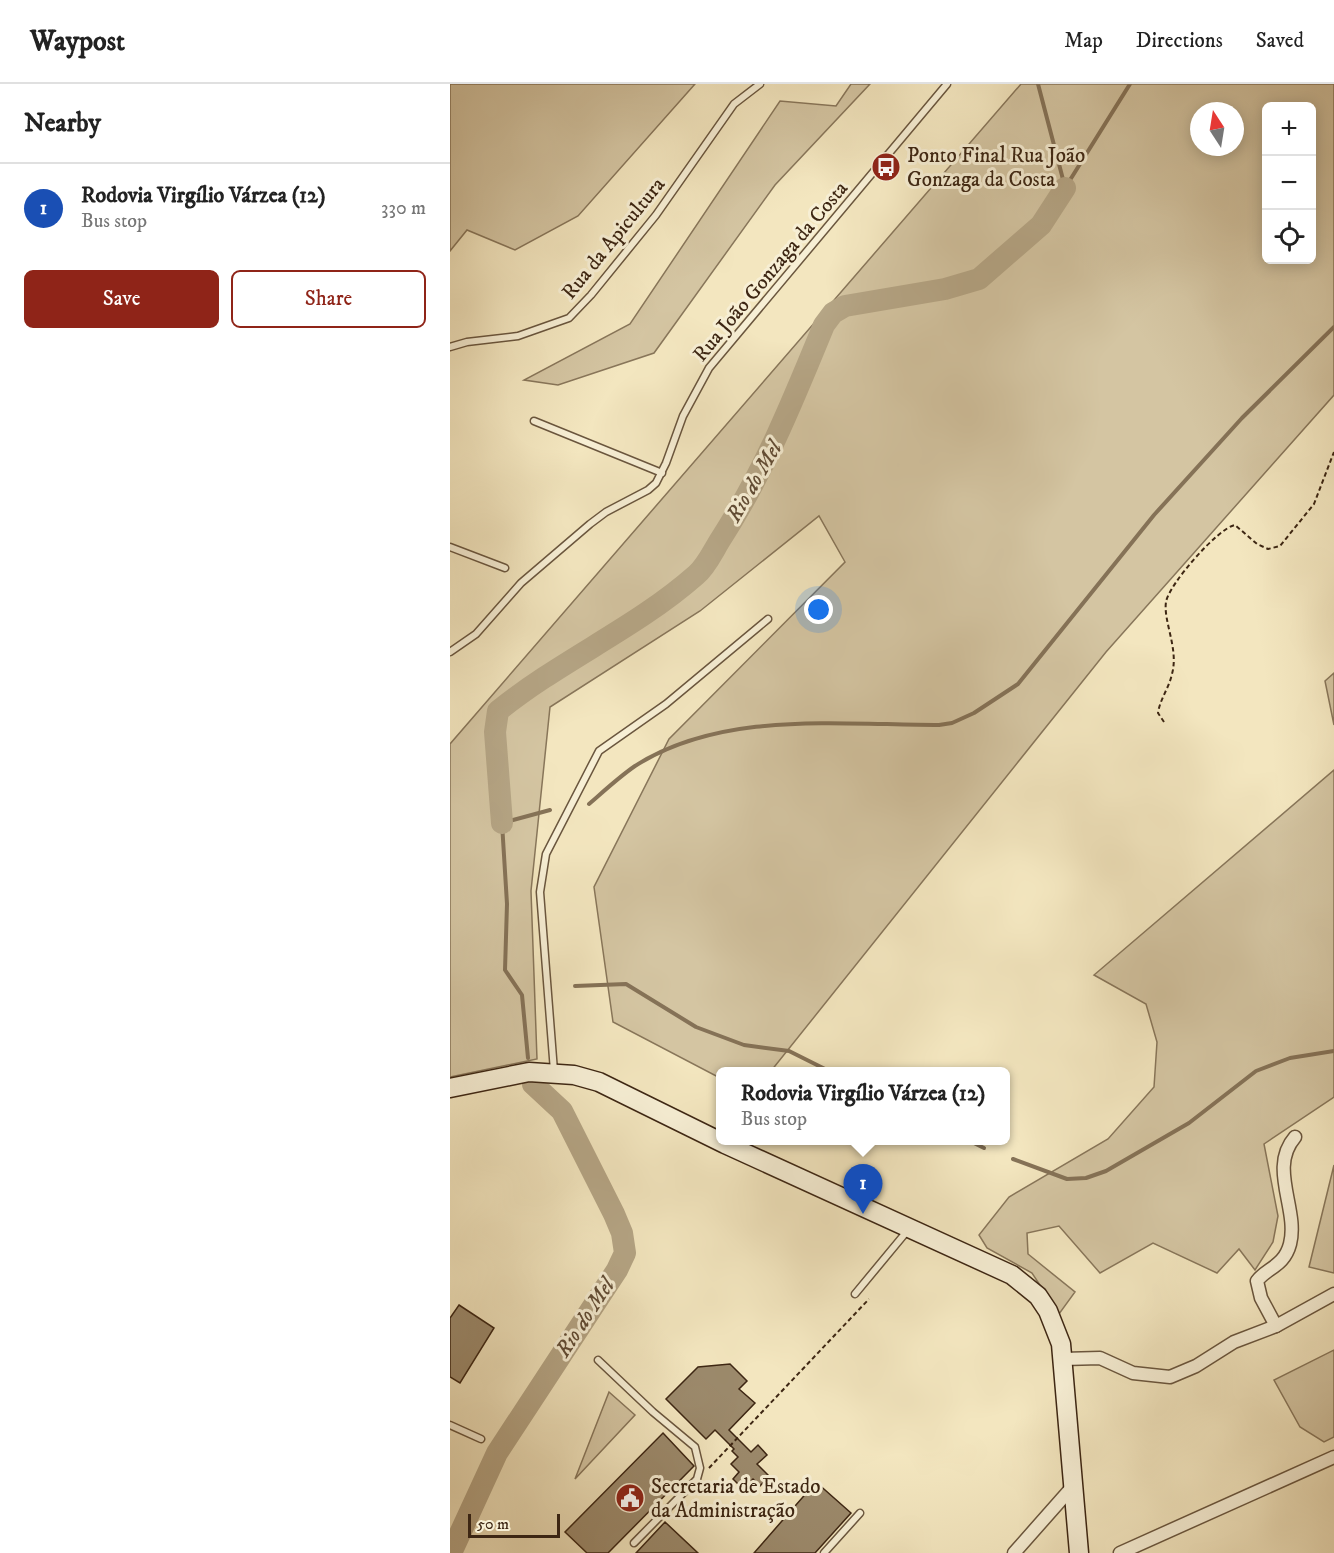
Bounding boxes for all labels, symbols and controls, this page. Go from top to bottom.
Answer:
text: Waypost [30,24,125,59]
text: Map [1064,28,1103,54]
text: Directions [1136,28,1223,54]
text: Saved [1256,28,1304,54]
north arrow [1190,102,1244,156]
map controls [1262,102,1316,264]
button: + [1262,102,1316,156]
text: Nearby [24,107,101,140]
place label: Ponto Final Rua João Gonzaga da Costa [907,143,1085,193]
bus stop icon: Ponto Final Rua João Gonzaga da Costa [870,151,902,183]
button: − [1262,156,1316,210]
street label: Rua da Apicultura [557,172,671,305]
street label: Rua João Gonzaga da Costa [688,176,854,367]
text: Rodovia Virgílio Várzea (12) [81,182,325,209]
text: 1 [40,196,47,221]
text: 330 m [381,196,426,221]
text: Bus stop [81,209,147,234]
button: locate [1262,210,1316,264]
button: Save [24,270,219,328]
button: Share [231,270,426,328]
water label: Rio do Mel [720,435,789,528]
your location [804,595,833,624]
popup [716,1067,1010,1145]
text: Rodovia Virgílio Várzea (12) [741,1080,985,1107]
text: Bus stop [741,1107,807,1132]
pin: 1 [844,1164,882,1214]
water label: Rio do Mel [549,1271,622,1363]
place label: Secretaria de Estado da Administração [651,1474,820,1524]
public building icon: Secretaria de Estado da Administração [614,1482,646,1514]
scale bar [468,1511,560,1538]
text: 50 m [477,1514,509,1534]

